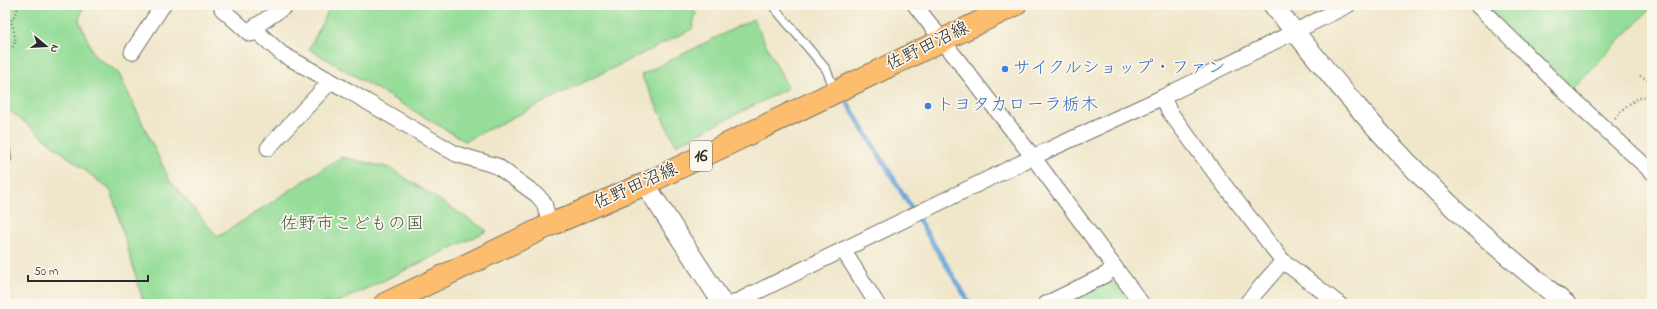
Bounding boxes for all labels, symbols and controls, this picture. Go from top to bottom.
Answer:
street label: 佐野田沼線 [882,16,974,78]
north arrow [26,26,66,66]
text: N [46,43,63,55]
place label: サイクルショップ・ファン [1013,56,1225,82]
marker: サイクルショップ・ファン [1000,64,1010,74]
place label: トヨタカローラ栃木 [936,93,1098,119]
marker: トヨタカローラ栃木 [923,101,933,111]
road number: 16 [690,141,712,171]
street label: 佐野田沼線 [590,157,682,217]
park label: 佐野市こどもの国 [280,212,424,238]
scale bar [28,257,148,283]
text: 50 m [34,263,58,281]

